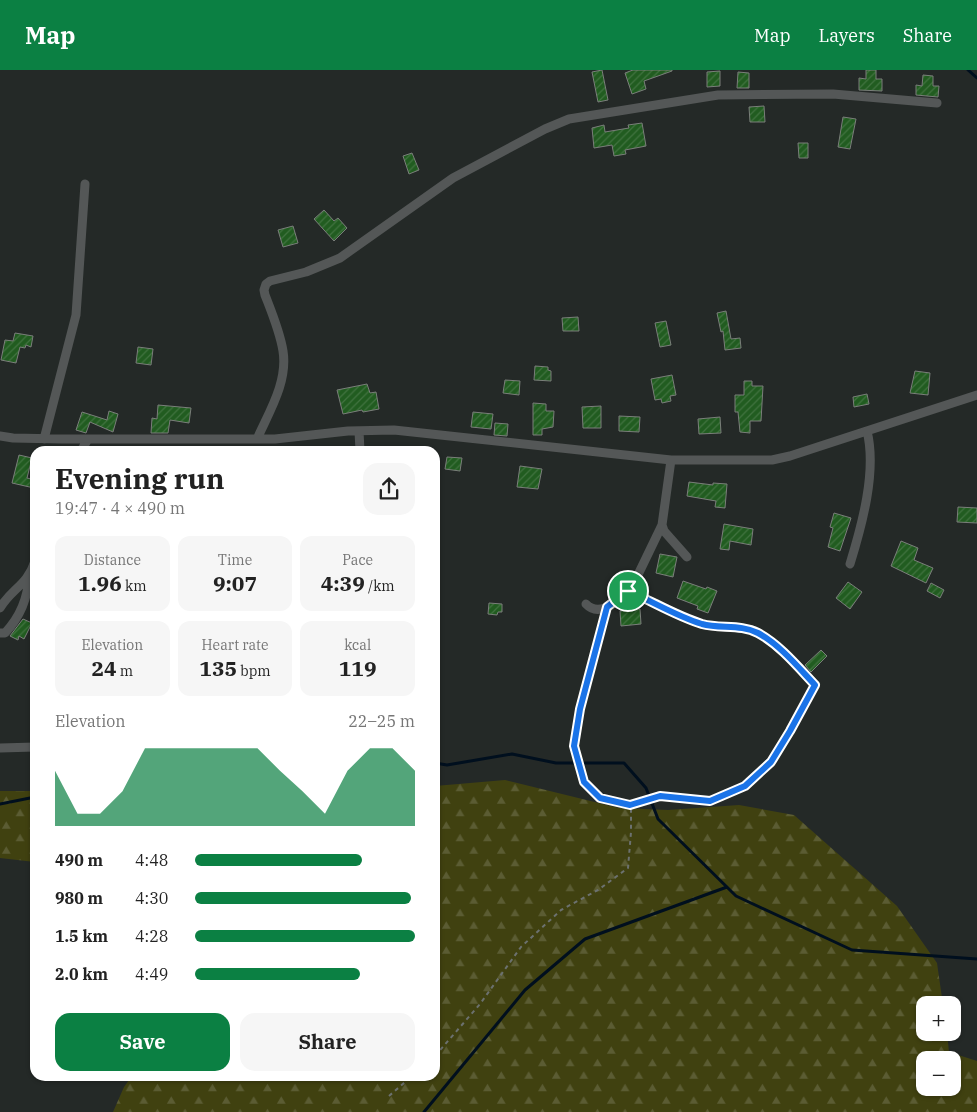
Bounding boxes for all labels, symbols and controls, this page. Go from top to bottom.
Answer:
text: Map [25,19,75,51]
text: Map [754,24,791,47]
text: Layers [819,24,875,47]
text: Share [903,24,952,47]
text: Evening run [55,460,224,497]
button: share [363,463,415,515]
text: 19:47 · 4 × 490 m [55,498,185,518]
text: Distance [84,551,141,569]
text: Time [218,551,252,569]
text: Pace [342,551,373,569]
text: 1.96 [78,569,122,597]
text: 9:07 [213,569,257,597]
text: 4:39 [321,569,365,597]
pin [607,570,649,612]
text: km [122,577,147,595]
text: /km [365,577,395,595]
icon: arrive [614,577,642,605]
text: Elevation [81,636,143,654]
text: Heart rate [201,636,268,654]
text: kcal [344,636,371,654]
text: 24 [91,654,117,682]
text: 135 [199,654,237,682]
text: 119 [339,654,377,682]
text: m [117,662,133,680]
text: bpm [237,662,271,680]
text: Elevation [55,711,125,731]
text: 22–25 m [348,711,415,731]
text: 490 m [55,850,103,870]
text: 4:48 [135,850,168,870]
text: 980 m [55,888,103,908]
text: 4:30 [135,888,168,908]
text: 1.5 km [55,926,108,946]
text: 4:28 [135,926,168,946]
text: 2.0 km [55,964,108,984]
text: 4:49 [135,964,168,984]
map controls [916,996,961,1096]
button: + [916,996,961,1041]
button: Save [55,1013,230,1071]
button: Share [240,1013,415,1071]
button: − [916,1051,961,1096]

